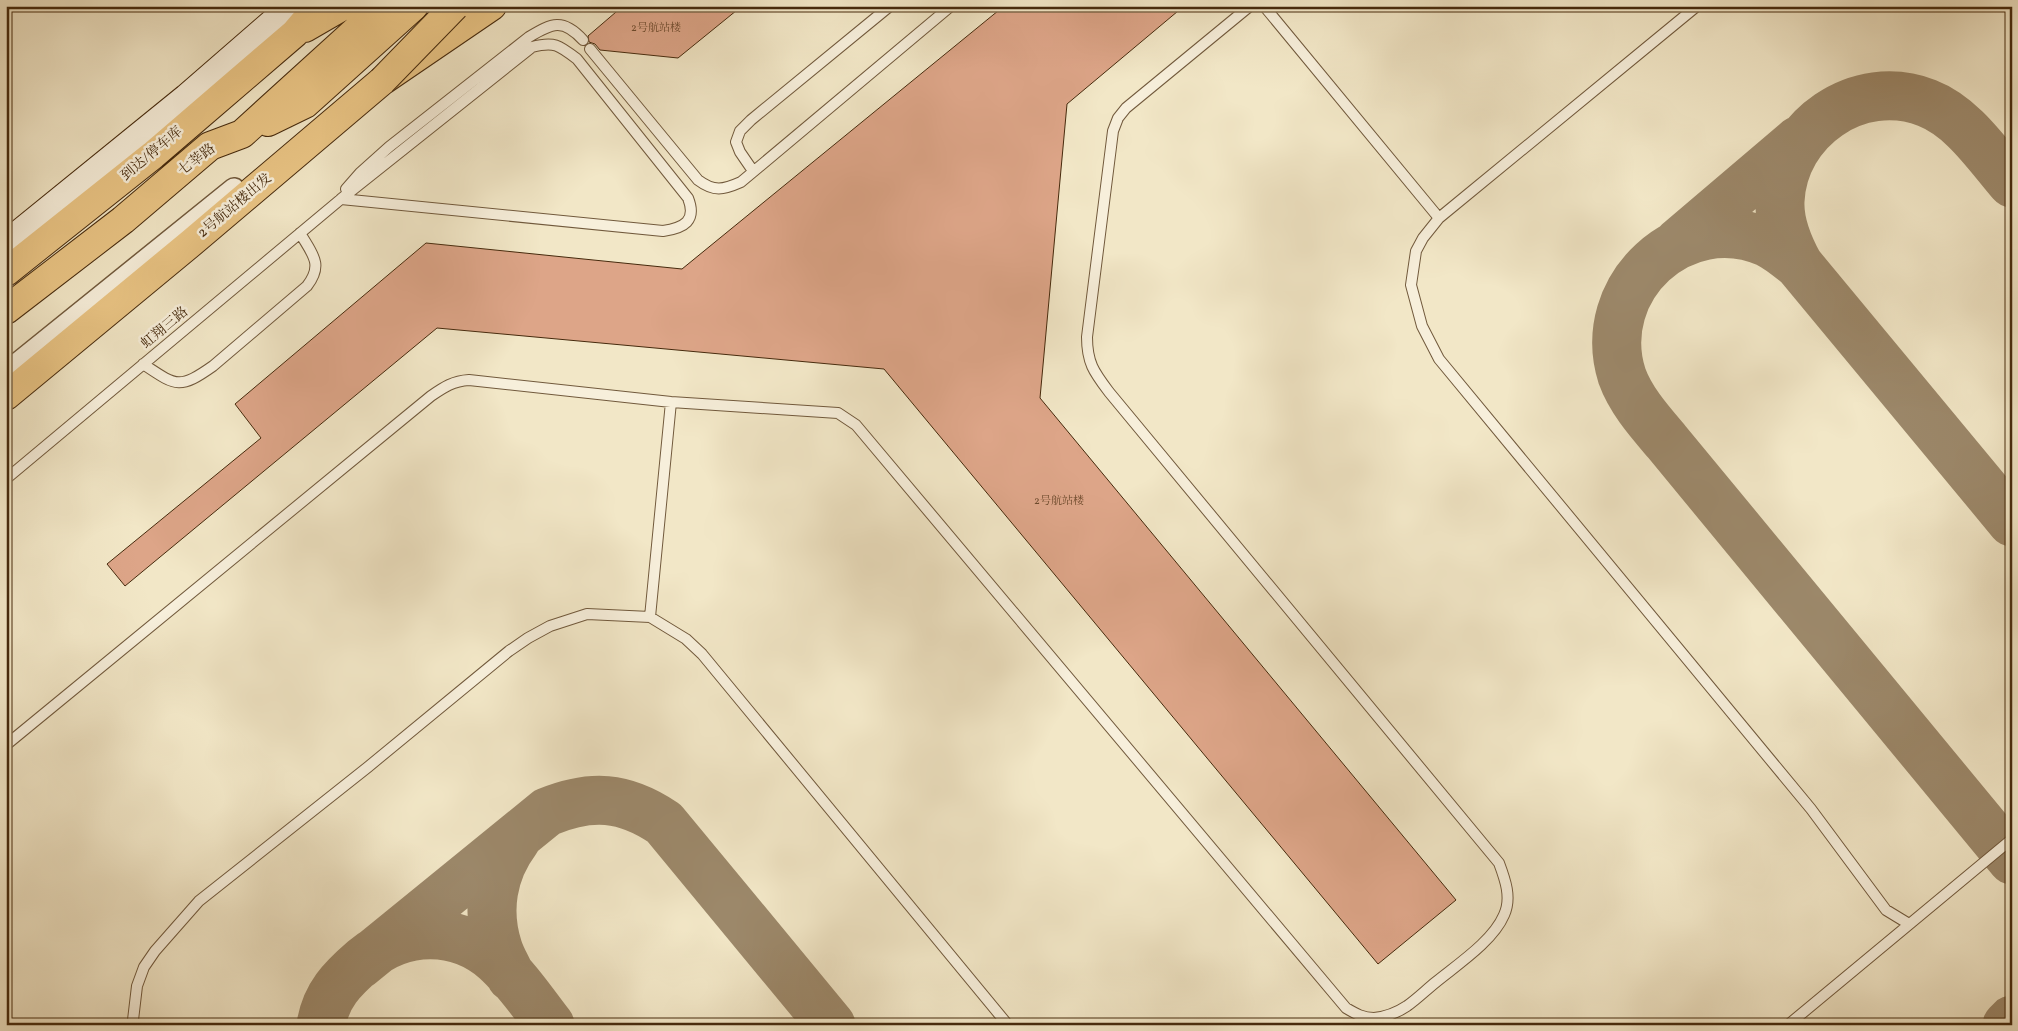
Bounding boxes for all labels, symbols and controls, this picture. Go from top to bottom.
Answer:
house number: 2号航站楼 [631,21,681,36]
street label: 到达/停车库 [117,123,187,185]
street label: 七莘路 [175,140,219,180]
street label: 2号航站楼出发 [194,169,276,243]
street label: 虹翔三路 [137,303,193,353]
house number: 2号航站楼 [1034,494,1084,509]

